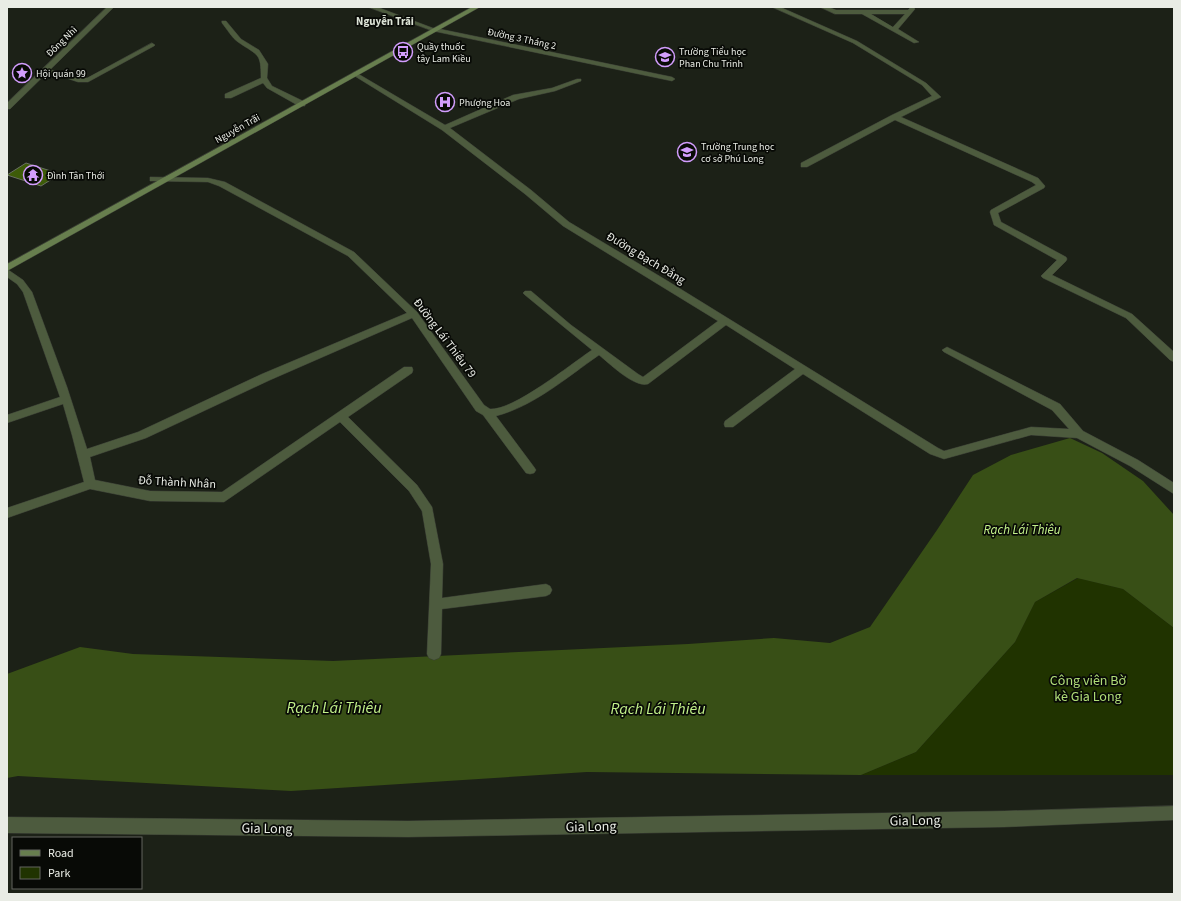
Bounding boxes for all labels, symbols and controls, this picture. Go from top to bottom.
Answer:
district label: Nguyễn Trãi [356,14,414,29]
street label: Đông Nhì [43,23,80,60]
street label: Đường 3 Tháng 2 [486,25,558,53]
place label: Quầy thuốc tây Lam Kiều [417,40,471,66]
bus stop icon: Quầy thuốc tây Lam Kiều [392,41,414,63]
place label: Trường Tiểu học Phan Chu Trinh [679,45,747,71]
school or university icon: Trường Tiểu học Phan Chu Trinh [654,46,676,68]
place icon: Hội quán 99 [11,62,33,84]
place label: Hội quán 99 [36,67,86,81]
hospital icon: Phượng Hoa [434,91,456,113]
place label: Phượng Hoa [459,96,510,110]
street label: Nguyễn Trãi [212,111,263,147]
place label: Trường Trung học cơ sở Phú Long [701,140,775,166]
school or university icon: Trường Trung học cơ sở Phú Long [676,141,698,163]
temple icon: Đình Tân Thới [22,164,44,186]
place label: Đình Tân Thới [47,169,105,183]
street label: Đường Bạch Đằng [603,228,688,289]
street label: Đường Lái Thiêu 79 [409,295,480,382]
street label: Đỗ Thành Nhân [138,472,216,493]
water label: Rạch Lái Thiêu [983,521,1061,539]
park label: Công viên Bờ kè Gia Long [1050,671,1127,707]
water label: Rạch Lái Thiêu [287,697,381,719]
water label: Rạch Lái Thiêu [611,698,705,720]
street label: Gia Long [889,811,941,831]
street label: Gia Long [565,817,617,837]
street label: Gia Long [241,819,293,839]
legend [12,837,142,889]
text: Road [48,845,74,862]
text: Park [48,865,70,882]

